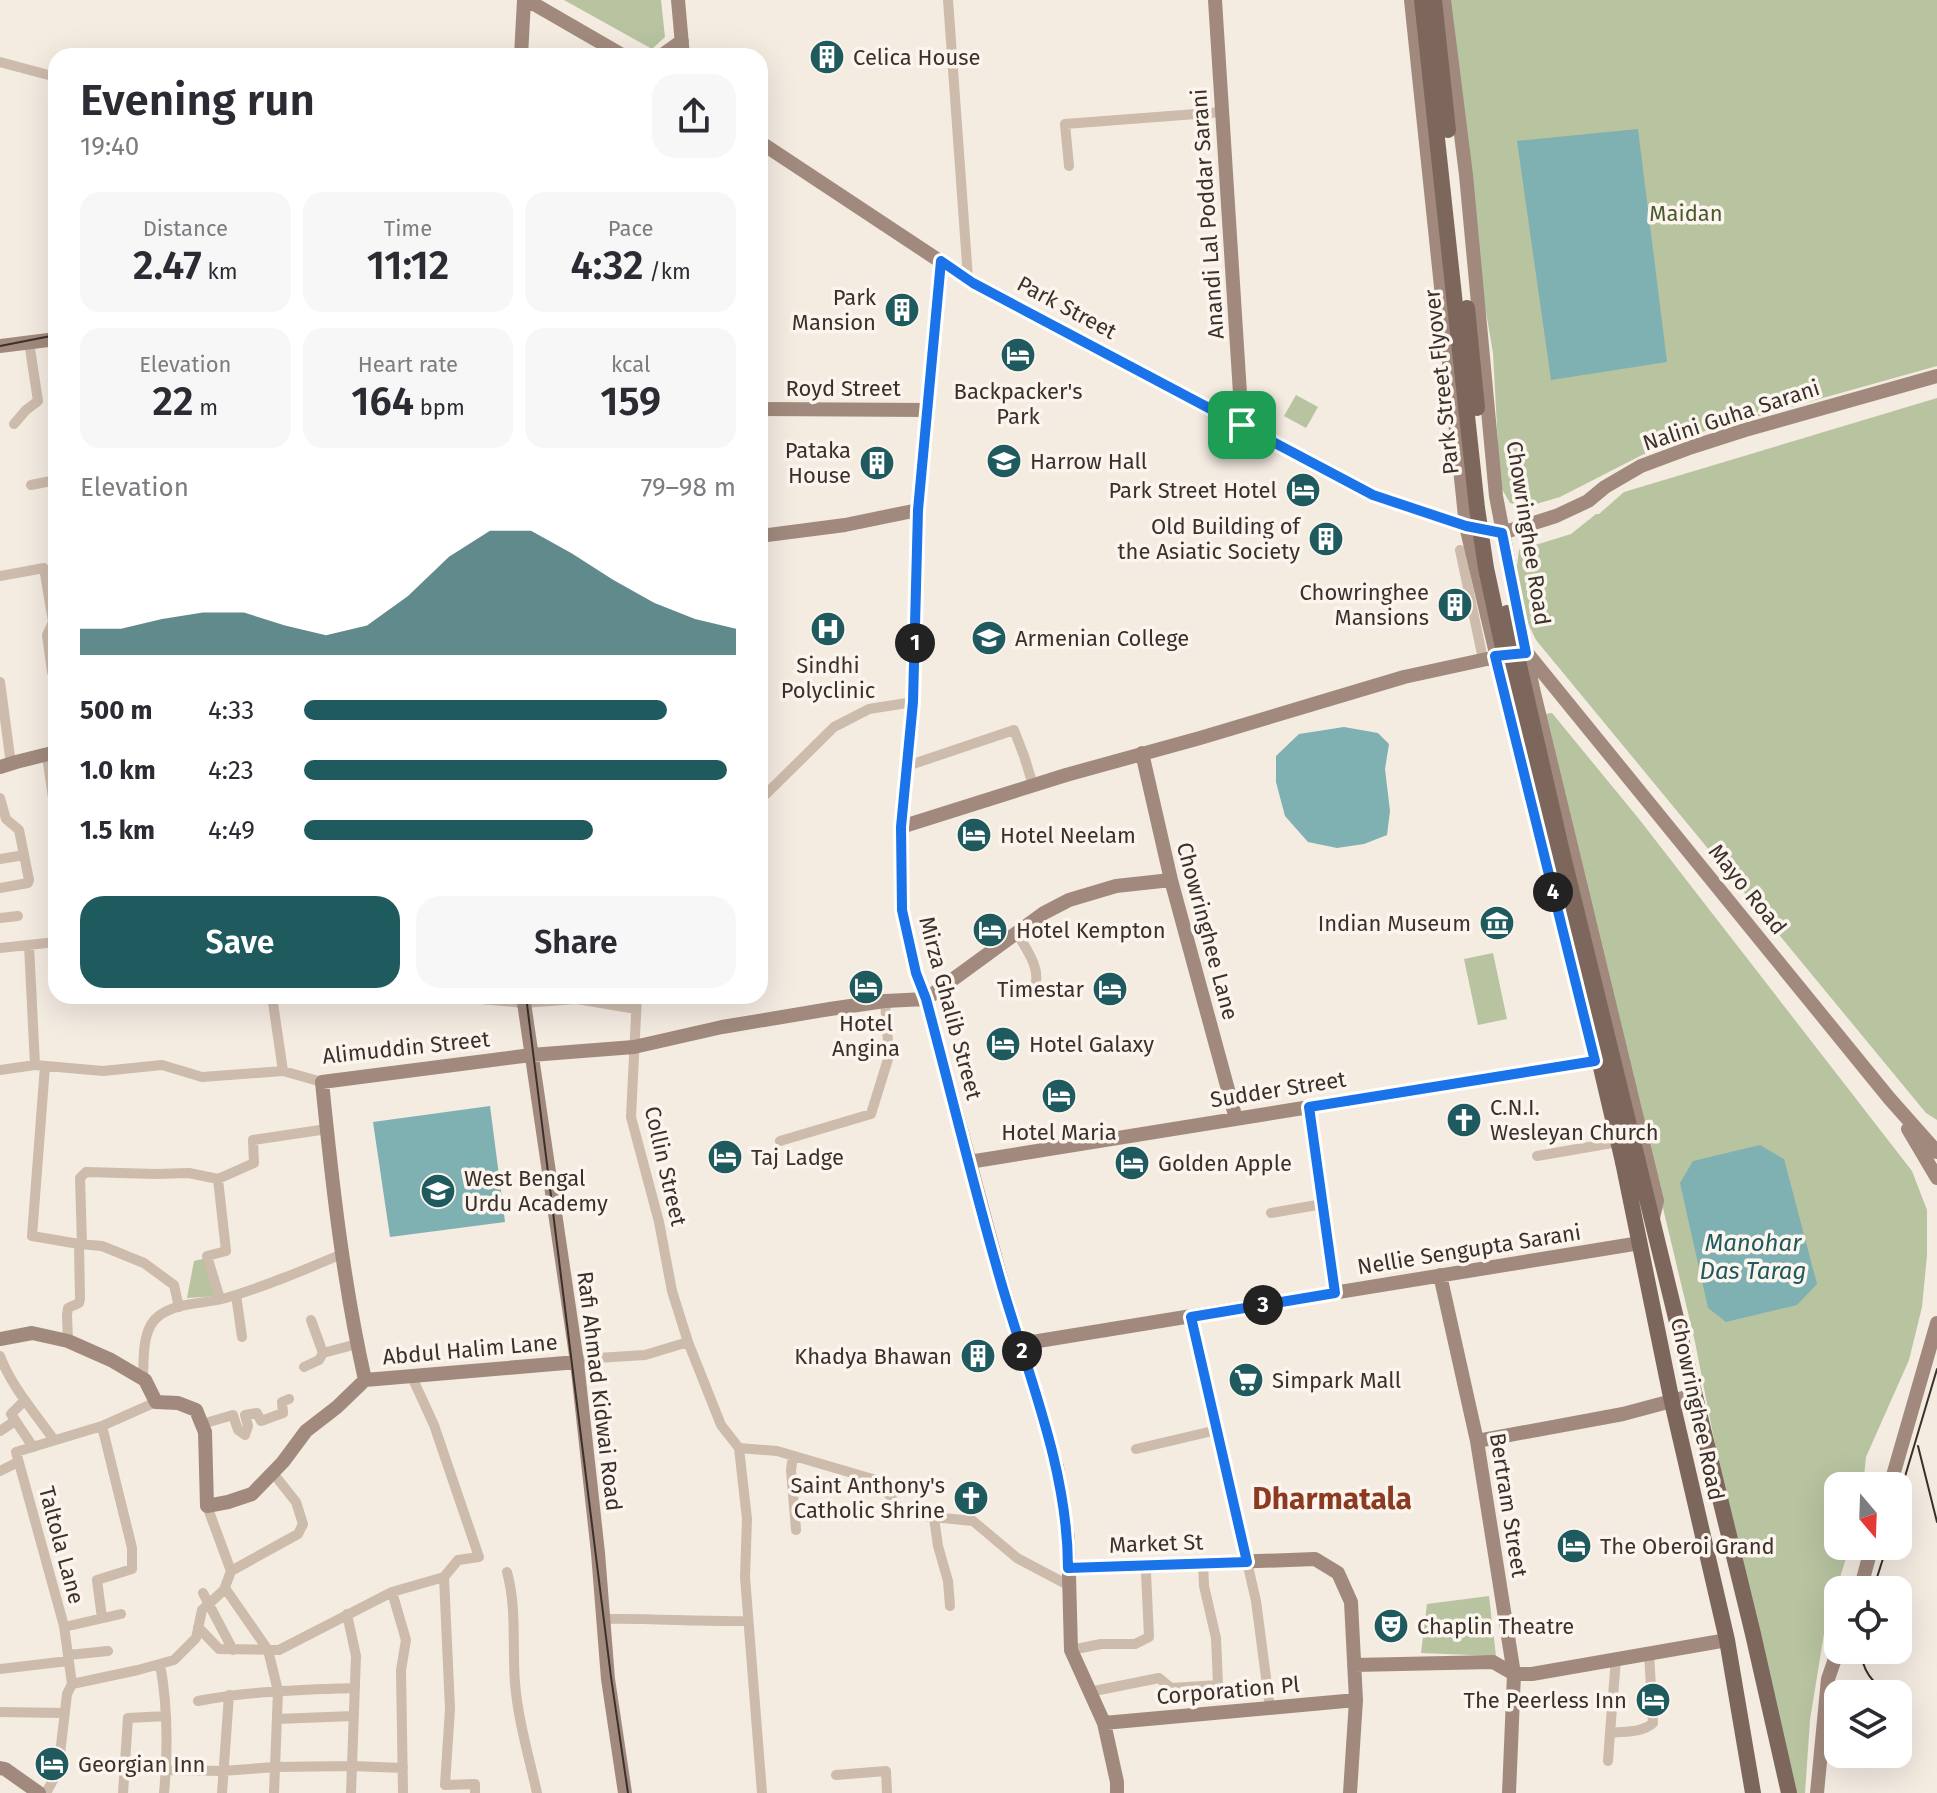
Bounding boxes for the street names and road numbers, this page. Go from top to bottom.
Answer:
street label: Anandi Lal Poddar Sarani [1185,88,1230,340]
street label: Park Street [1012,270,1121,345]
street label: Park Street Flyover [1418,287,1465,476]
street label: Nalini Guha Sarani [1639,374,1823,457]
street label: Royd Street [785,375,901,402]
street label: Chowringhee Road [1501,439,1556,627]
street label: Chowringhee Lane [1171,839,1244,1023]
street label: Mayo Road [1703,839,1792,940]
street label: Mirza Ghalib Street [913,914,988,1103]
street label: Alimuddin Street [321,1025,491,1070]
street label: Sudder Street [1208,1065,1348,1114]
street label: Collin Street [639,1104,692,1229]
street label: Nellie Sengupta Sarani [1355,1218,1583,1281]
street label: Rafi Ahmad Kidwai Road [571,1270,628,1513]
street label: Chowringhee Road [1665,1315,1730,1503]
street label: Abdul Halim Lane [381,1328,559,1371]
street label: Bertram Street [1484,1431,1533,1579]
street label: Taltola Lane [33,1483,90,1607]
street label: Market St [1108,1528,1204,1559]
street label: Corporation Pl [1155,1671,1301,1710]

